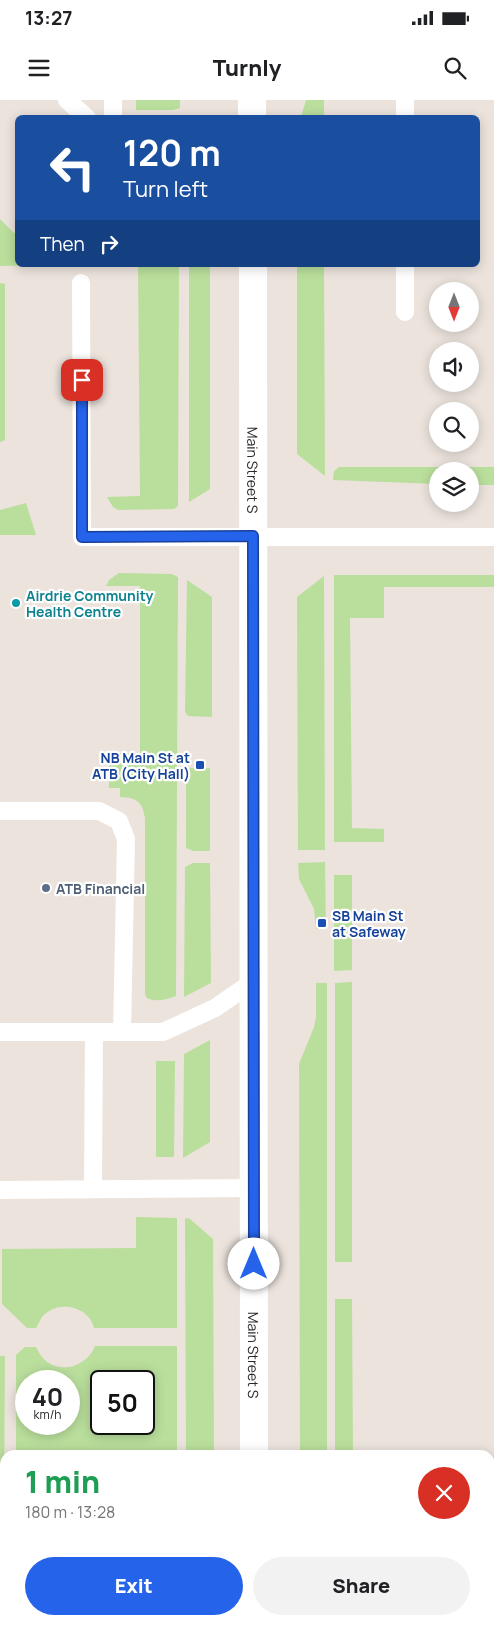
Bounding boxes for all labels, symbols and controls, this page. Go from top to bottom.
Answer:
text: 13:27 [25,5,72,31]
text: Turnly [213,53,281,83]
icon: menu [25,54,53,82]
icon: search [441,54,469,82]
text: 120 m [123,129,221,177]
icon: left [40,135,105,200]
text: Turn left [123,174,208,204]
icon: right [95,230,123,258]
text: Then [40,231,85,257]
north arrow [429,282,479,332]
map controls [429,282,479,512]
button: sound [429,342,479,392]
pin [61,359,103,401]
icon: arrive [68,366,96,394]
button: search [429,402,479,452]
street label: Main Street S [244,427,263,514]
button: layers [429,462,479,512]
place label: Airdrie Community Health Centre [26,586,154,621]
marker: Airdrie Community Health Centre [10,597,22,609]
place label: NB Main St at ATB (City Hall) [92,748,190,783]
marker: NB Main St at ATB (City Hall) [194,759,206,771]
place label: ATB Financial [56,879,145,898]
marker: ATB Financial [40,882,52,894]
place label: SB Main St at Safeway [332,906,406,941]
marker: SB Main St at Safeway [316,917,328,929]
position arrow [227,1237,279,1289]
street label: Main Street S [244,1312,263,1399]
speed limit sign: 50 [90,1370,155,1435]
text: 40 [32,1379,63,1414]
text: km/h [34,1406,61,1423]
text: 1 min [25,1461,100,1502]
button: close [418,1467,470,1519]
text: 180 m · 13:28 [25,1501,115,1523]
button: Exit [25,1557,243,1615]
button: Share [253,1557,470,1615]

